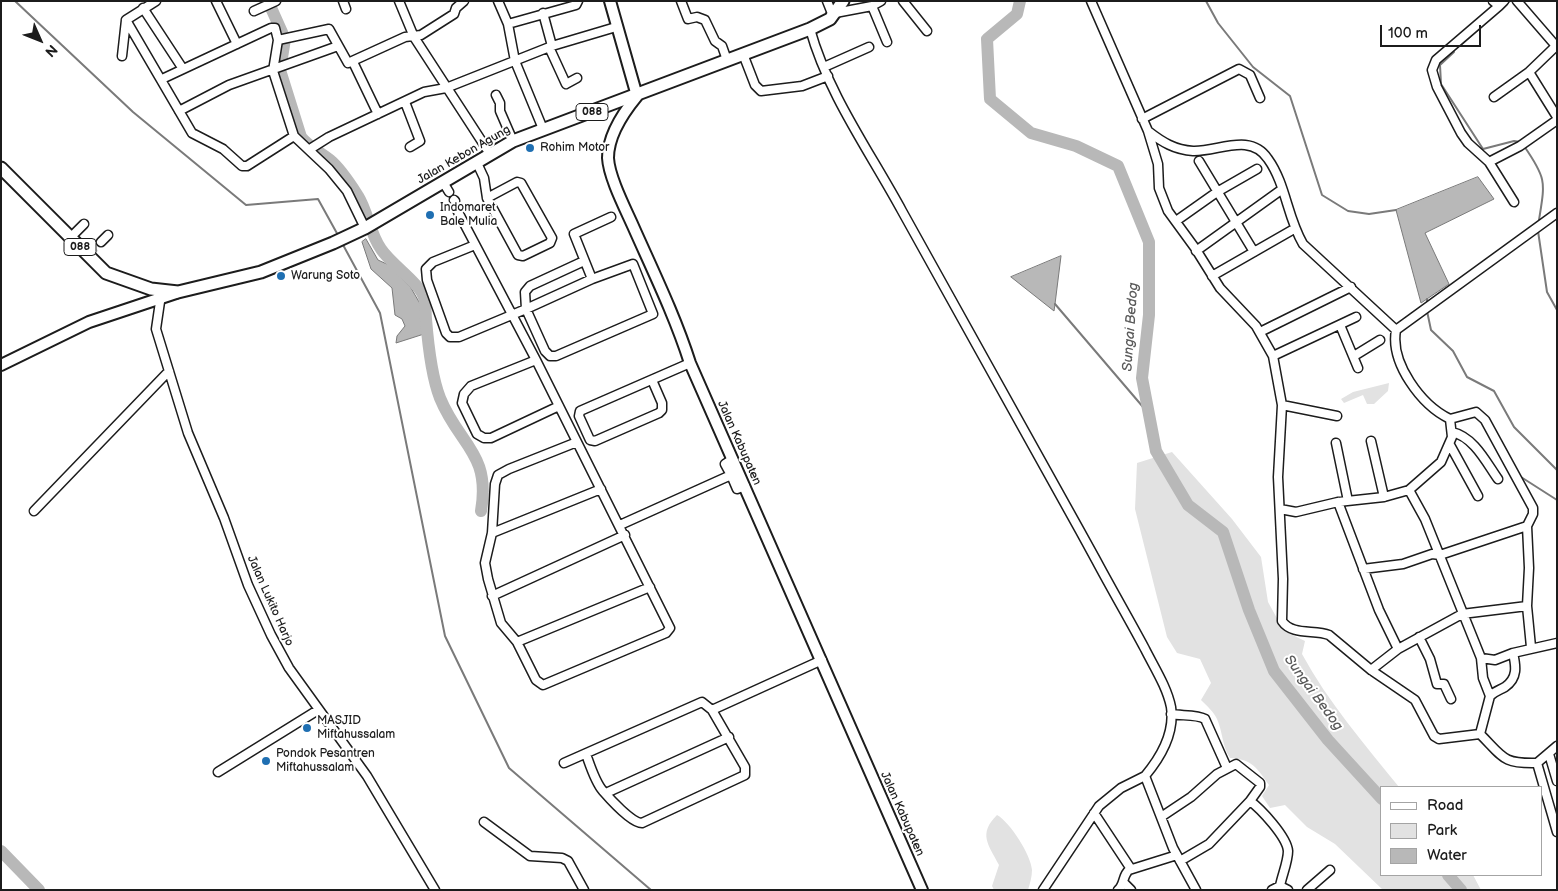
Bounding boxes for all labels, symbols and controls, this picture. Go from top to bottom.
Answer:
north arrow [15,15,65,65]
scale bar [1383,15,1484,47]
text: 100 m [1388,24,1428,43]
text: N [41,41,61,60]
road number: 088 [576,104,608,120]
street label: Jalan Kebon Agung [415,123,513,187]
place label: Rohim Motor [540,141,609,155]
marker: Rohim Motor [524,142,536,154]
place label: Indomaret Bale Mulia [440,201,497,229]
marker: Indomaret Bale Mulia [424,209,436,221]
road number: 088 [64,238,96,256]
place label: Warung Soto [291,269,360,283]
marker: Warung Soto [275,270,287,282]
water label: Sungai Bedog [1120,282,1142,372]
street label: Jalan Kabupaten [714,399,764,487]
street label: Jalan Lukito Harjo [244,554,296,648]
water label: Sungai Bedog [1280,652,1346,734]
place label: MASJID Miftahussalam [317,714,395,742]
marker: MASJID Miftahussalam [301,722,313,734]
place label: Pondok Pesantren Miftahussalam [276,747,375,775]
marker: Pondok Pesantren Miftahussalam [260,755,272,767]
street label: Jalan Kabupaten [877,770,927,858]
legend [1380,786,1543,876]
text: Road [1427,796,1463,815]
text: Park [1427,821,1457,840]
text: Water [1427,846,1467,865]

